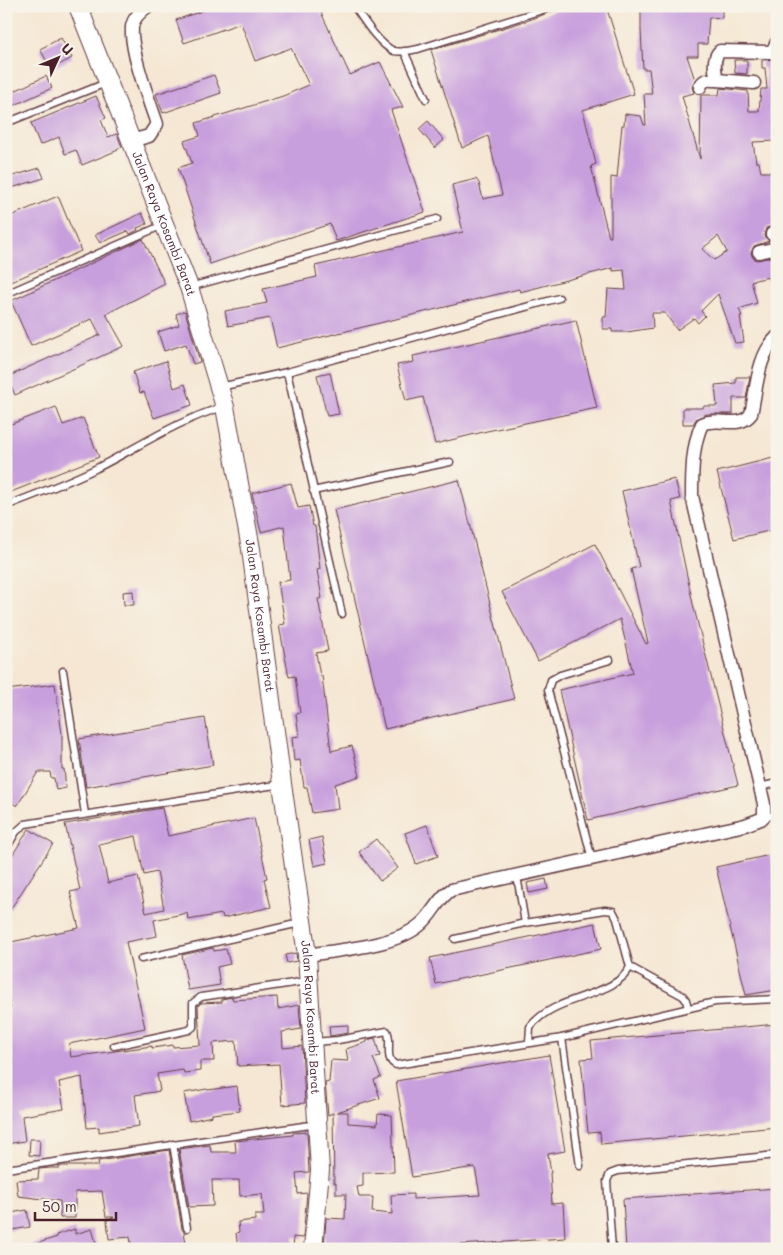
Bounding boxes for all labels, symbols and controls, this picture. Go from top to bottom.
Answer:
north arrow [32,32,82,82]
text: U [57,38,78,59]
street label: Jalan Raya Kosambi Barat [129,149,200,298]
street label: Jalan Raya Kosambi Barat [242,538,279,693]
street label: Jalan Raya Kosambi Barat [298,939,324,1095]
scale bar [35,1190,116,1222]
text: 50 m [42,1196,77,1216]

